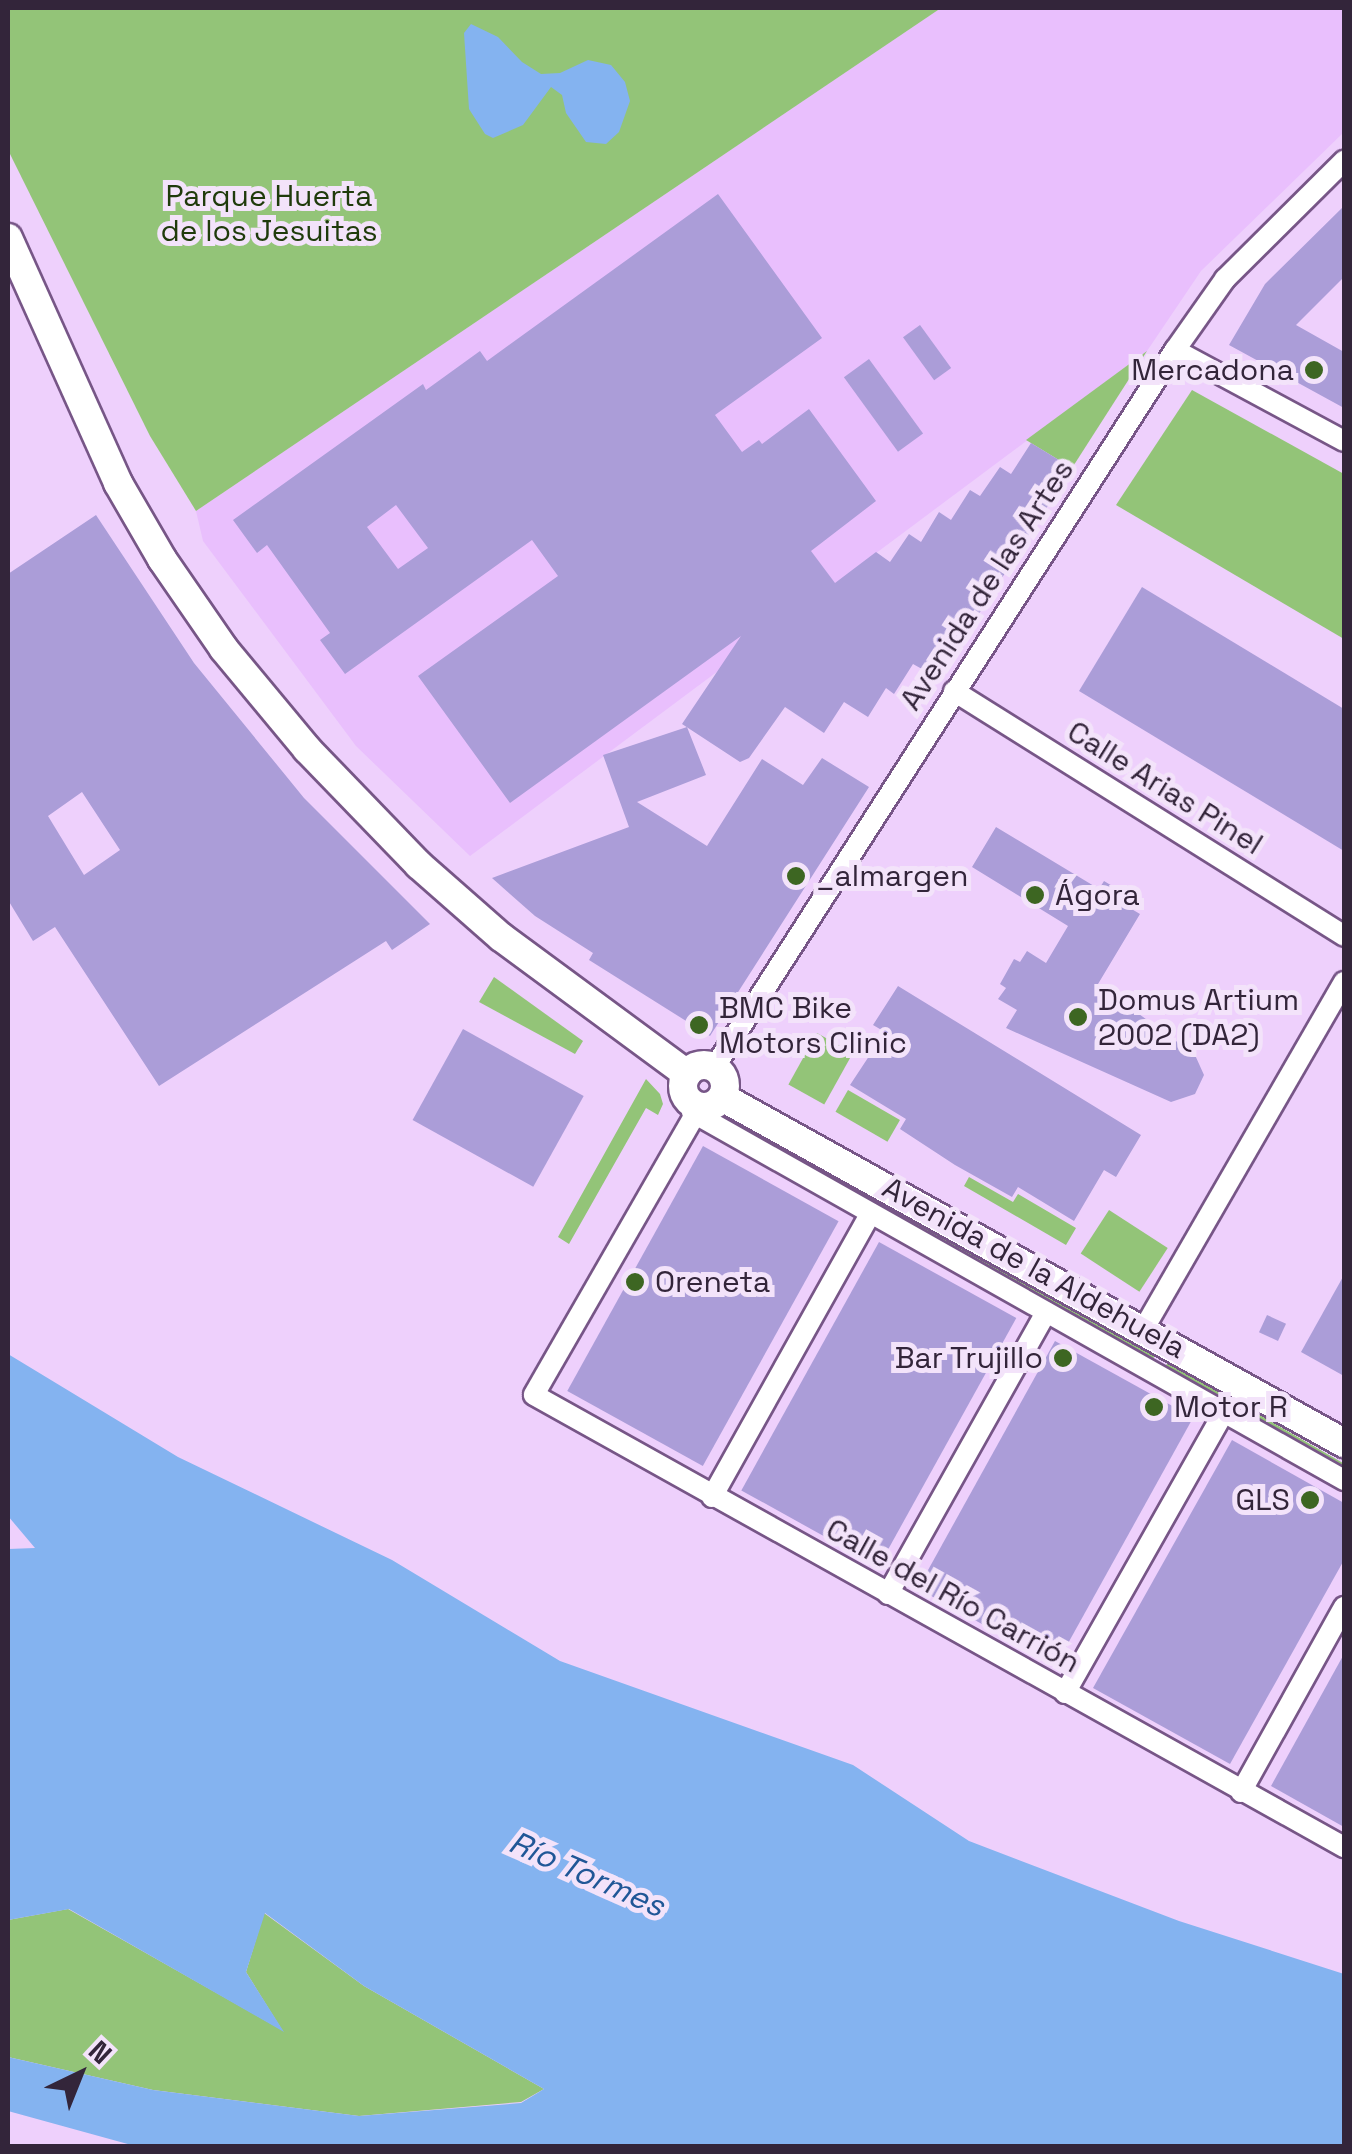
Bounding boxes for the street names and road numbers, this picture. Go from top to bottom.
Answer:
street label: Avenida de las Artes [893,453,1081,717]
street label: Calle Arias Pinel [1061,713,1269,863]
street label: Avenida de la Aldehuela [876,1170,1192,1366]
street label: Calle del Río Carrión [820,1511,1086,1681]

